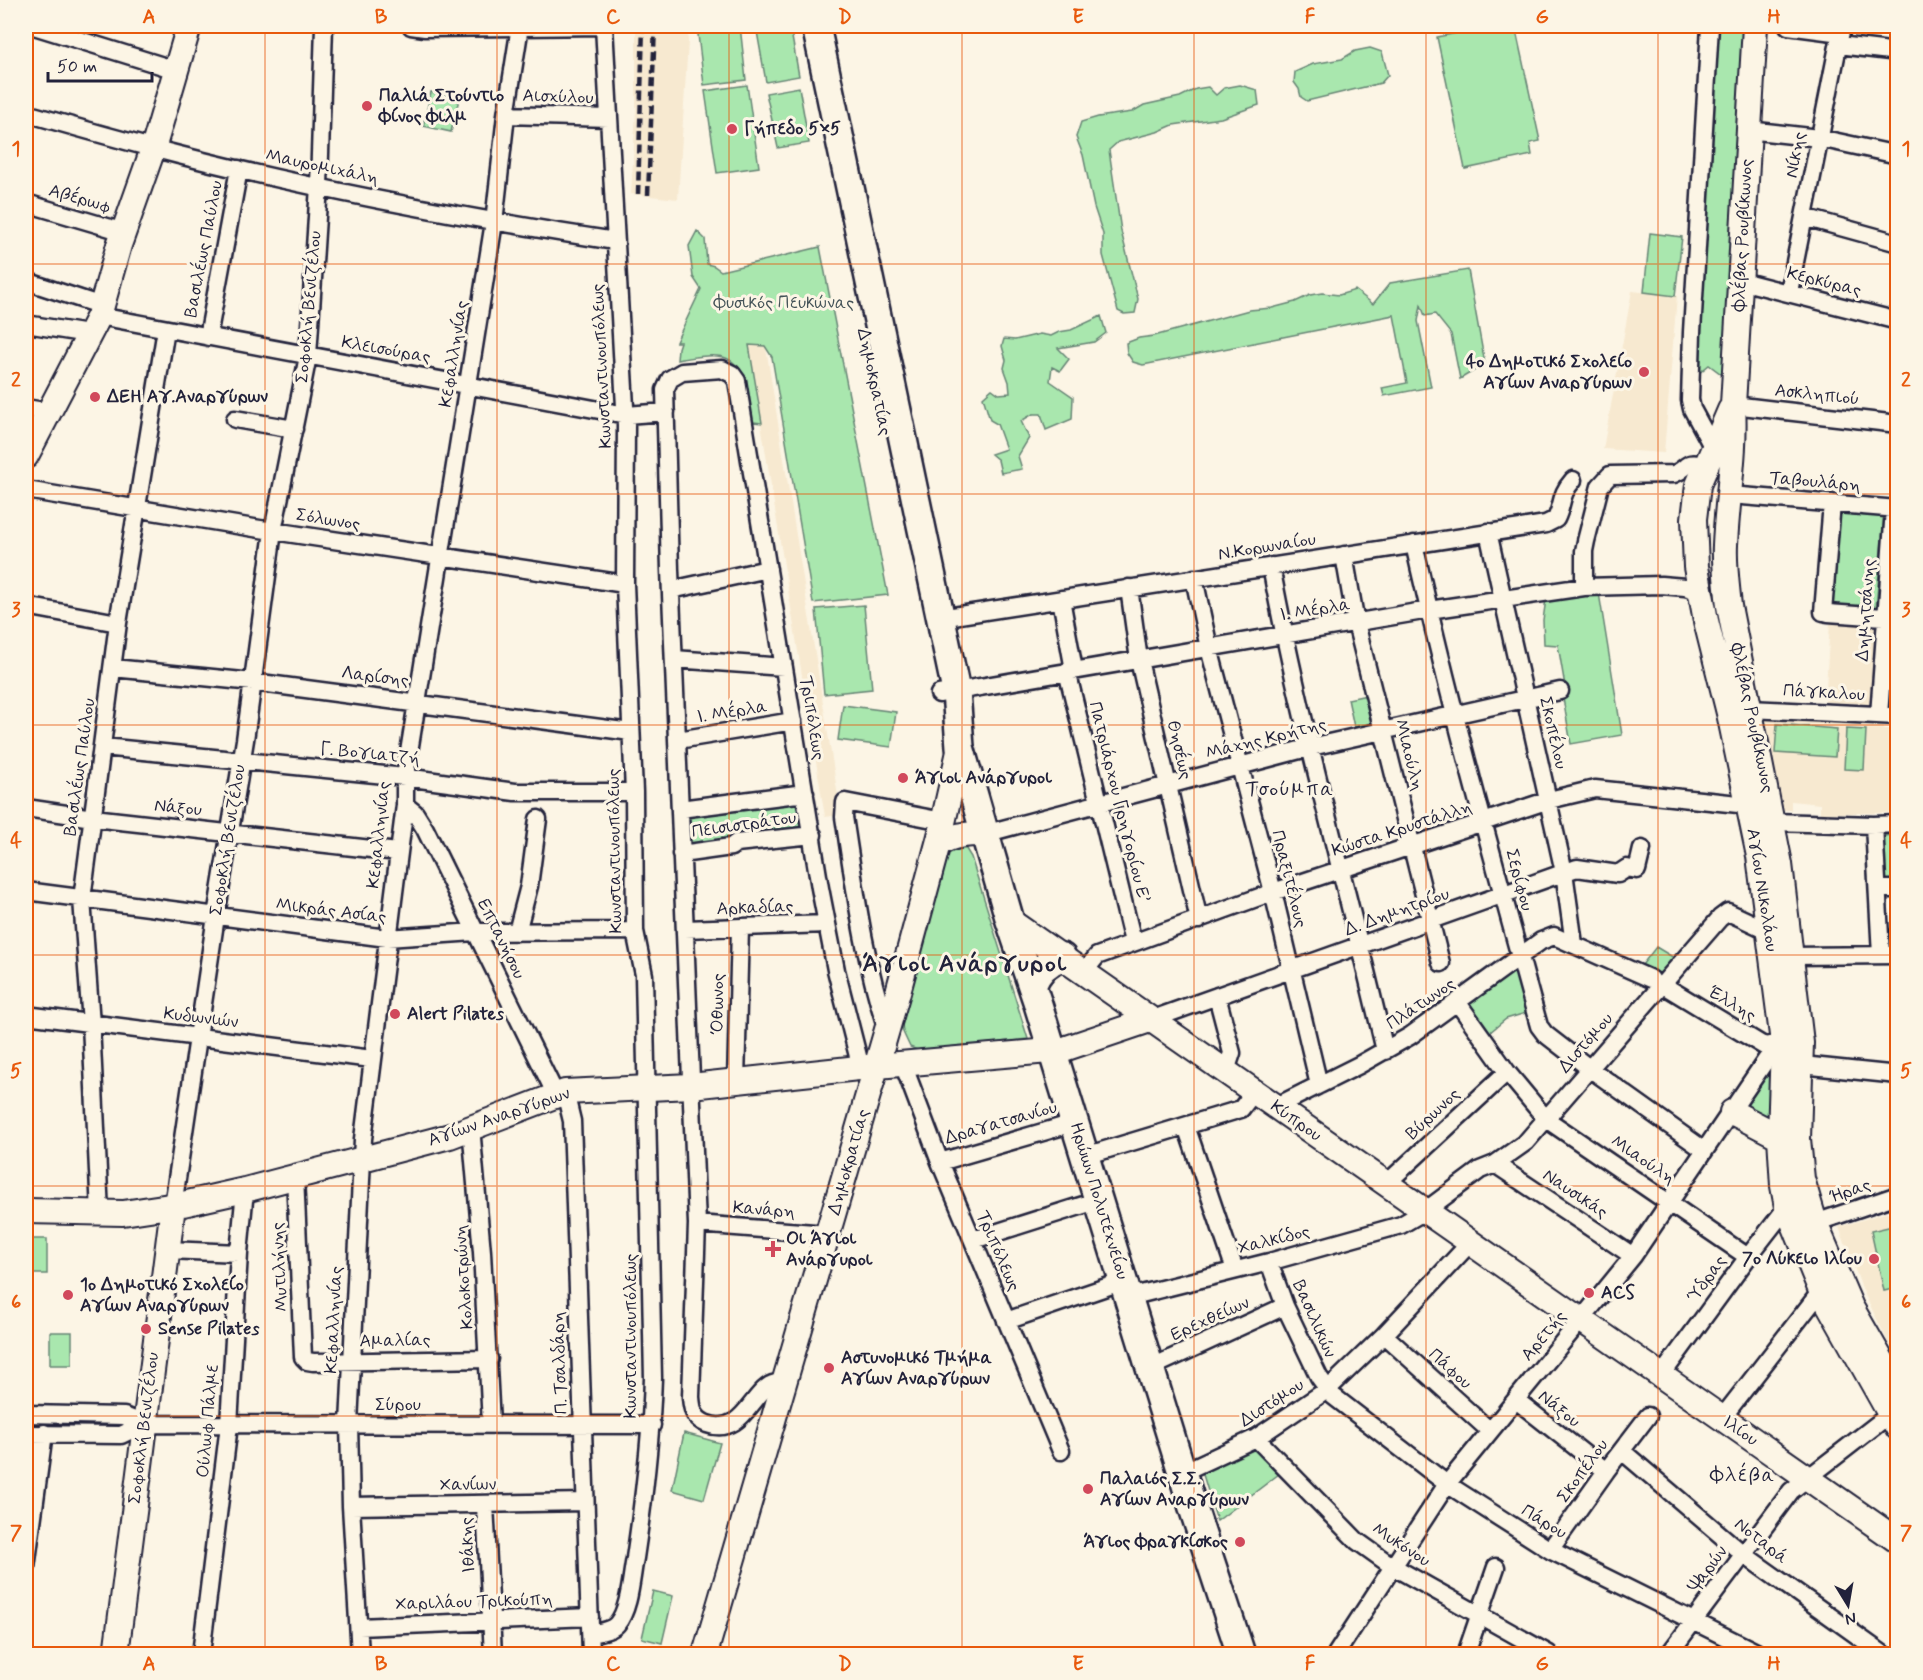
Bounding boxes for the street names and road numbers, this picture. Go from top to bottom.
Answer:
street label: Αισχύλου [522,84,594,110]
street label: Νίκης [1780,130,1812,180]
street label: Μαυρομιχάλη [263,143,381,191]
street label: Φλέβας Ρουβίκωνος [1726,158,1759,313]
street label: Αβέρωφ [46,178,114,219]
street label: Βασιλέως Παύλου [178,178,229,320]
street label: Σοφοκλή Βενιζέλου [289,230,328,384]
street label: Κερκύρας [1784,261,1864,303]
street label: Κωνσταντινουπόλεως [586,283,618,449]
street label: Κεφαλληνίας [434,299,474,409]
street label: Δημοκρατίας [851,326,897,438]
street label: Κλεισούρας [340,330,433,370]
street label: Ασκληπιού [1773,379,1861,411]
street label: Ταβουλάρη [1768,466,1862,498]
street label: Σόλωνος [294,503,362,537]
street label: Ν.Κορωναίου [1216,527,1318,567]
street label: Δημητσάνης [1850,558,1882,662]
street label: Ι. Μέρλα [1278,592,1352,627]
street label: Φλέβας Ρουβίκωνος [1724,640,1781,795]
street label: Λαρίσης [340,661,410,693]
street label: Τριπόλεως [793,674,831,762]
street label: Πάγκαλου [1782,679,1866,707]
street label: Ι. Μέρλα [695,694,769,729]
street label: Σκοπέλου [1533,694,1574,771]
street label: Βασιλέως Παύλου [57,696,102,838]
street label: Πατριάρχου Γρηγορίου Ε’ [1082,699,1156,905]
street label: Μάχης Κρήτης [1203,712,1329,766]
street label: Μιαούλη [1388,717,1430,793]
street label: Θησέως [1161,718,1198,782]
street label: Γ. Βογιατζή [319,737,421,771]
street label: Σοφοκλή Βενιζέλου [203,763,252,917]
street label: Κωνσταντινουπόλεως [602,768,628,934]
street label: Κεφαλληνίας [361,780,397,890]
street label: Νάξου [153,794,203,822]
street label: Κώστα Κρυστάλλη [1329,795,1475,863]
street label: Πεισιστράτου [690,806,798,844]
street label: Πραξιτέλους [1265,827,1314,930]
street label: Αγίου Νικολάου [1740,827,1784,953]
street label: Σερίφου [1499,846,1539,914]
street label: Δ. Δημητρίου [1341,882,1453,942]
street label: Μικράς Ασίας [274,892,388,930]
street label: Επτανήσου [471,895,531,983]
street label: Αρκαδίας [716,895,794,921]
street label: Πλάτωνος [1382,972,1460,1036]
street label: Όθωνος [705,973,731,1035]
street label: Έλλης [1704,980,1761,1028]
street label: Κυδωνιών [162,1002,240,1035]
street label: Διστόμου [1553,1008,1619,1078]
street label: Αγίων Αναργύρων [425,1081,573,1153]
street label: Βύρωνος [1401,1083,1466,1145]
street label: Δραγατσανίου [942,1095,1060,1151]
street label: Κύπρου [1266,1095,1326,1147]
street label: Δημοκρατίας [822,1106,876,1218]
street label: Ηρώων Πολυτεχνείου [1064,1119,1134,1283]
street label: Μιαούλη [1606,1130,1680,1190]
street label: Ναυσικάς [1538,1163,1612,1225]
street label: Ήρας [1826,1173,1874,1209]
street label: Κανάρη [732,1196,796,1224]
street label: Τριπόλεως [970,1207,1026,1295]
street label: Χαλκίδος [1236,1219,1313,1260]
street label: Μυτιλήνης [266,1221,294,1312]
street label: Κολοκοτρώνη [448,1224,480,1330]
street label: Ύδρας [1682,1250,1732,1307]
street label: Κωνσταντινουπόλεως [619,1253,643,1419]
street label: Κεφαλληνίας [319,1265,349,1374]
street label: Βασιλικών [1286,1276,1342,1362]
street label: Ερεχθείων [1167,1291,1253,1347]
street label: Αρετής [1516,1306,1572,1366]
street label: Π. Τσαλδάρη [546,1311,574,1415]
street label: Αμαλίας [359,1328,431,1354]
street label: Πάφου [1423,1343,1477,1395]
street label: Σοφοκλή Βενιζέλου [122,1351,165,1505]
street label: Ούλωφ Πάλμε [191,1363,225,1479]
street label: Διστόμου [1235,1373,1309,1433]
street label: Νάξου [1533,1385,1585,1433]
street label: Σύρου [375,1393,421,1417]
street label: Ιλίου [1717,1410,1763,1452]
street label: Σκοπέλου [1551,1434,1614,1508]
street label: Χανίων [439,1473,497,1497]
street label: Πάρου [1517,1499,1571,1545]
street label: Νοταρά [1729,1512,1793,1570]
street label: Ιθάκης [455,1516,481,1574]
street label: Μυκόνου [1367,1517,1435,1573]
street label: Ψαρών [1682,1541,1733,1598]
street label: Χαριλάου Τρικούπη [395,1587,553,1617]

